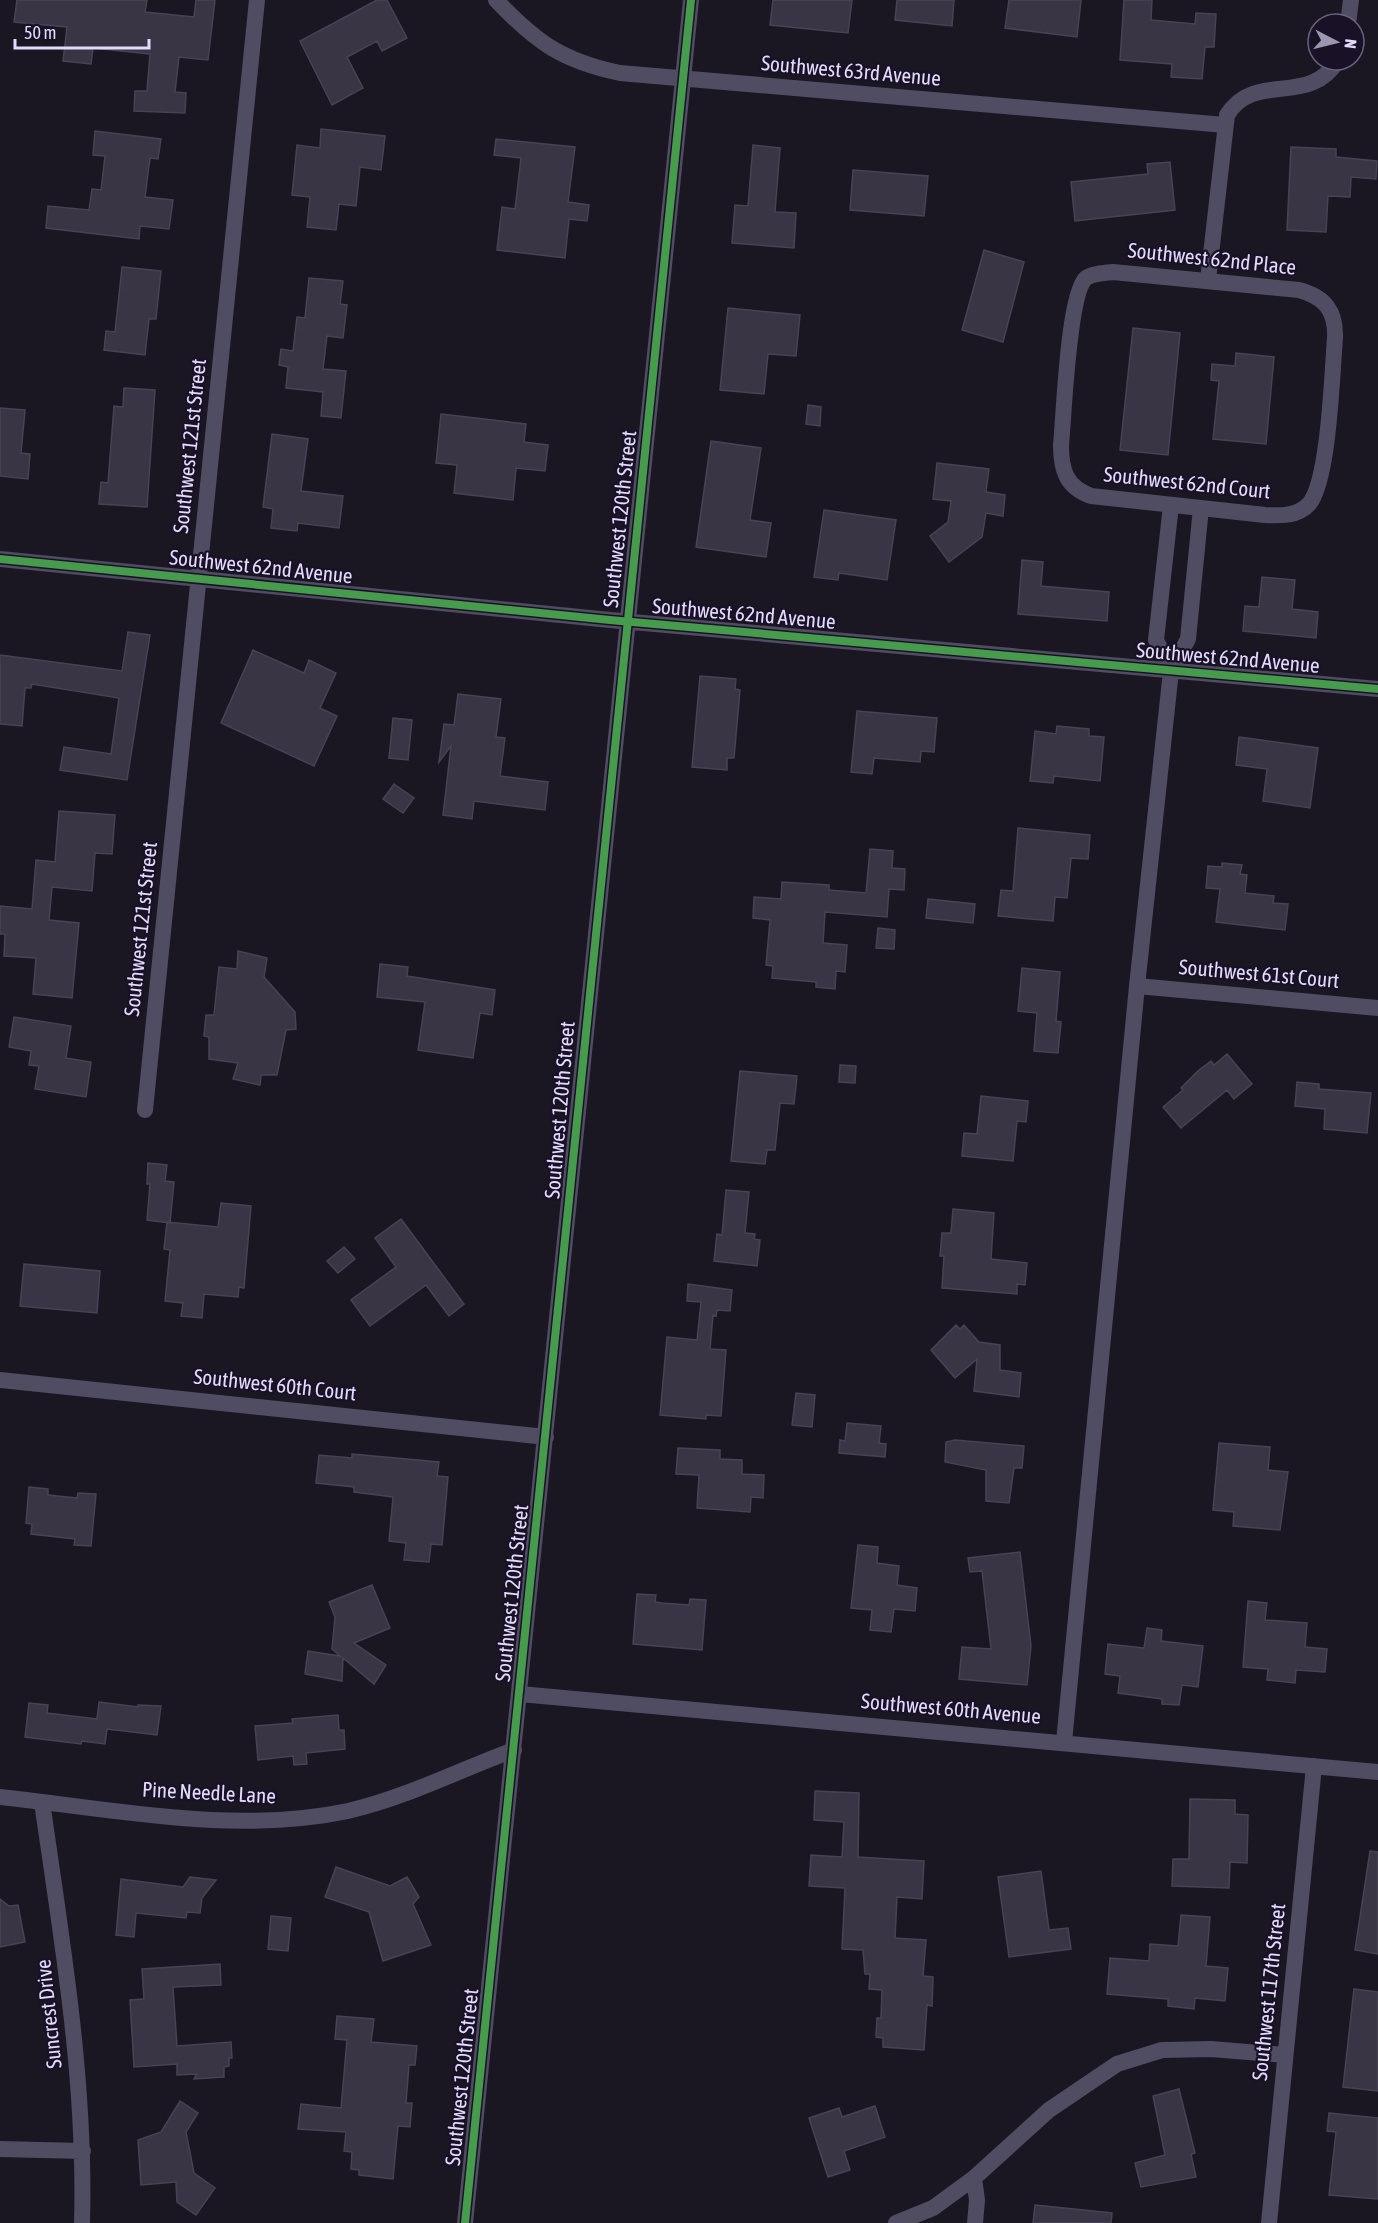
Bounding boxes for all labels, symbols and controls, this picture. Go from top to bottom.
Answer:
scale bar [15,12,148,50]
north arrow [1306,12,1366,72]
text: 50 m [24,22,56,43]
text: N [1341,38,1360,50]
street label: Southwest 63rd Avenue [760,50,942,90]
street label: Southwest 62nd Place [1127,237,1297,279]
street label: Southwest 121st Street [168,357,210,534]
street label: Southwest 120th Street [598,429,640,609]
street label: Southwest 62nd Court [1103,461,1272,503]
street label: Southwest 62nd Avenue [168,544,354,588]
street label: Southwest 62nd Avenue [651,593,837,633]
street label: Southwest 62nd Avenue [1135,637,1321,677]
street label: Southwest 121st Street [119,840,161,1017]
street label: Southwest 61st Court [1178,954,1340,992]
street label: Southwest 120th Street [539,1020,579,1200]
street label: Southwest 60th Court [192,1364,358,1404]
street label: Southwest 120th Street [490,1503,532,1683]
street label: Southwest 60th Avenue [860,1688,1042,1728]
street label: Pine Needle Lane [142,1777,277,1807]
street label: Southwest 117th Street [1247,1902,1289,2082]
street label: Suncrest Drive [30,1958,66,2070]
street label: Southwest 120th Street [440,1987,482,2167]

